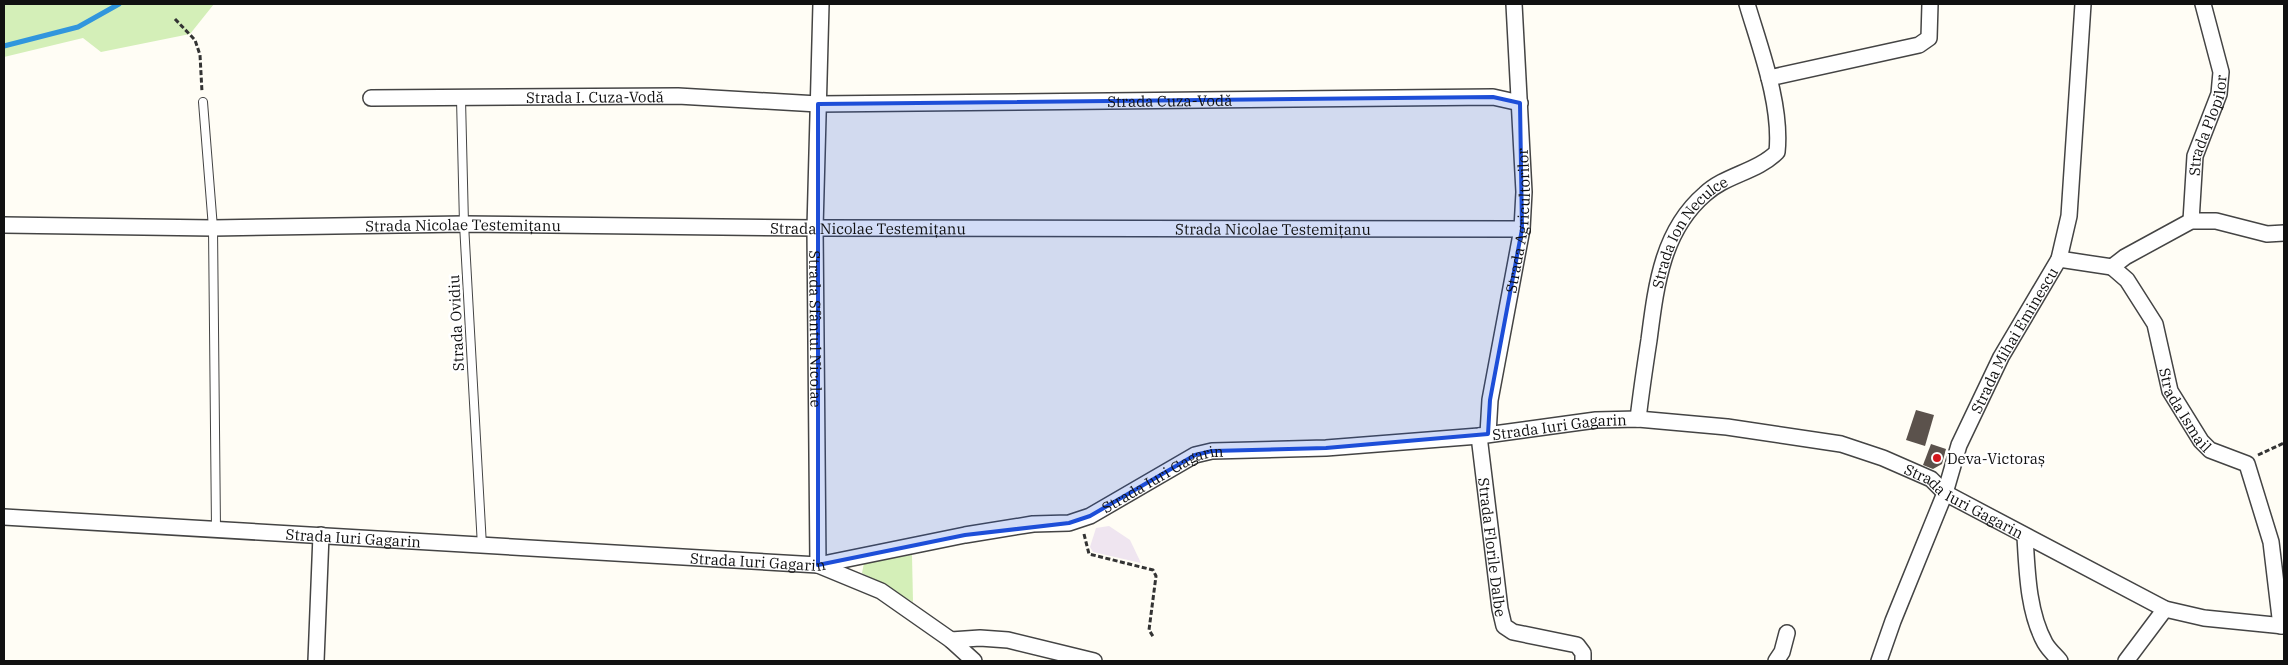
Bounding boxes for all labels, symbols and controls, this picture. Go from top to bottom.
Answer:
street label: Strada Plopilor [2184,74,2230,177]
street label: Strada I. Cuza-Vodă [526,87,664,106]
street label: Strada Cuza-Vodă [1107,90,1232,111]
street label: Strada Agricultorilor [1501,147,1534,295]
street label: Strada Ion Neculce [1647,171,1731,290]
street label: Strada Nicolae Testemițanu [365,214,561,235]
street label: Strada Nicolae Testemițanu [770,218,966,238]
street label: Strada Nicolae Testemițanu [1175,219,1371,238]
street label: Strada Sfântul Nicolae [806,250,826,408]
street label: Strada Mihai Eminescu [1966,264,2062,416]
street label: Strada Ovidiu [444,274,468,372]
street label: Strada Ismail [2156,366,2216,456]
street label: Strada Iuri Gagarin [1491,410,1627,444]
street label: Strada Iuri Gagarin [1098,441,1224,517]
place label: Deva-Victoraș [1947,449,2045,468]
marker: Deva-Victoraș [1931,452,1943,464]
street label: Strada Iuri Gagarin [1901,459,2027,543]
street label: Strada Florile Dalbe [1475,477,1511,619]
street label: Strada Iuri Gagarin [285,524,422,551]
street label: Strada Iuri Gagarin [689,548,828,575]

